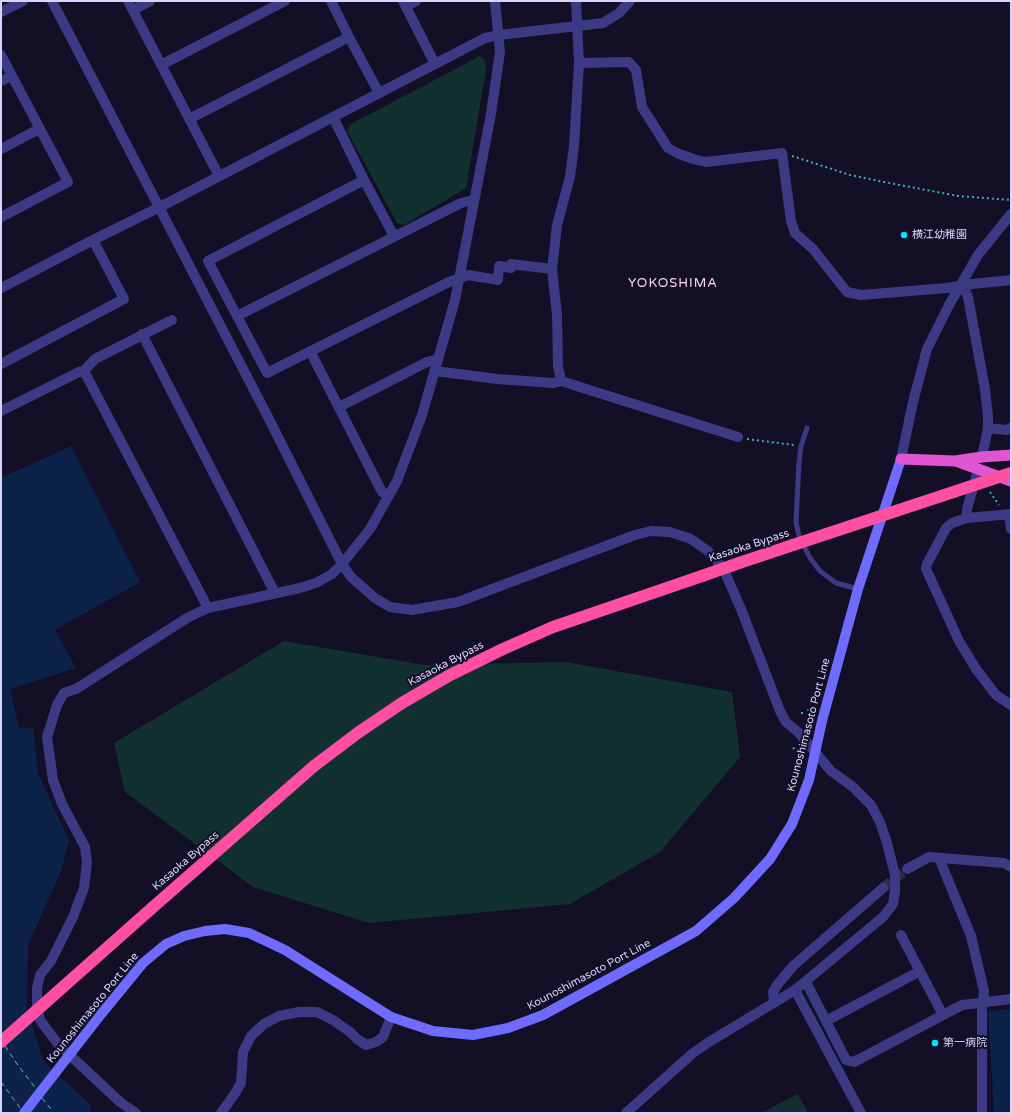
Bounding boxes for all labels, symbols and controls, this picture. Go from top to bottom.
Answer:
place label: 横江幼稚園 [912,228,967,242]
marker: 横江幼稚園 [899,230,909,240]
district label: YOKOSHIMA [628,276,718,292]
street label: Kasaoka Bypass [707,527,791,565]
street label: Kasaoka Bypass [406,639,486,689]
street label: Kounoshimasoto Port Line [785,657,833,793]
street label: Kasaoka Bypass [150,829,222,893]
street label: Kounoshimasoto Port Line [525,937,653,1013]
street label: Kounoshimasoto Port Line [44,950,142,1066]
place label: 第一病院 [943,1036,987,1050]
marker: 第一病院 [930,1038,940,1048]

